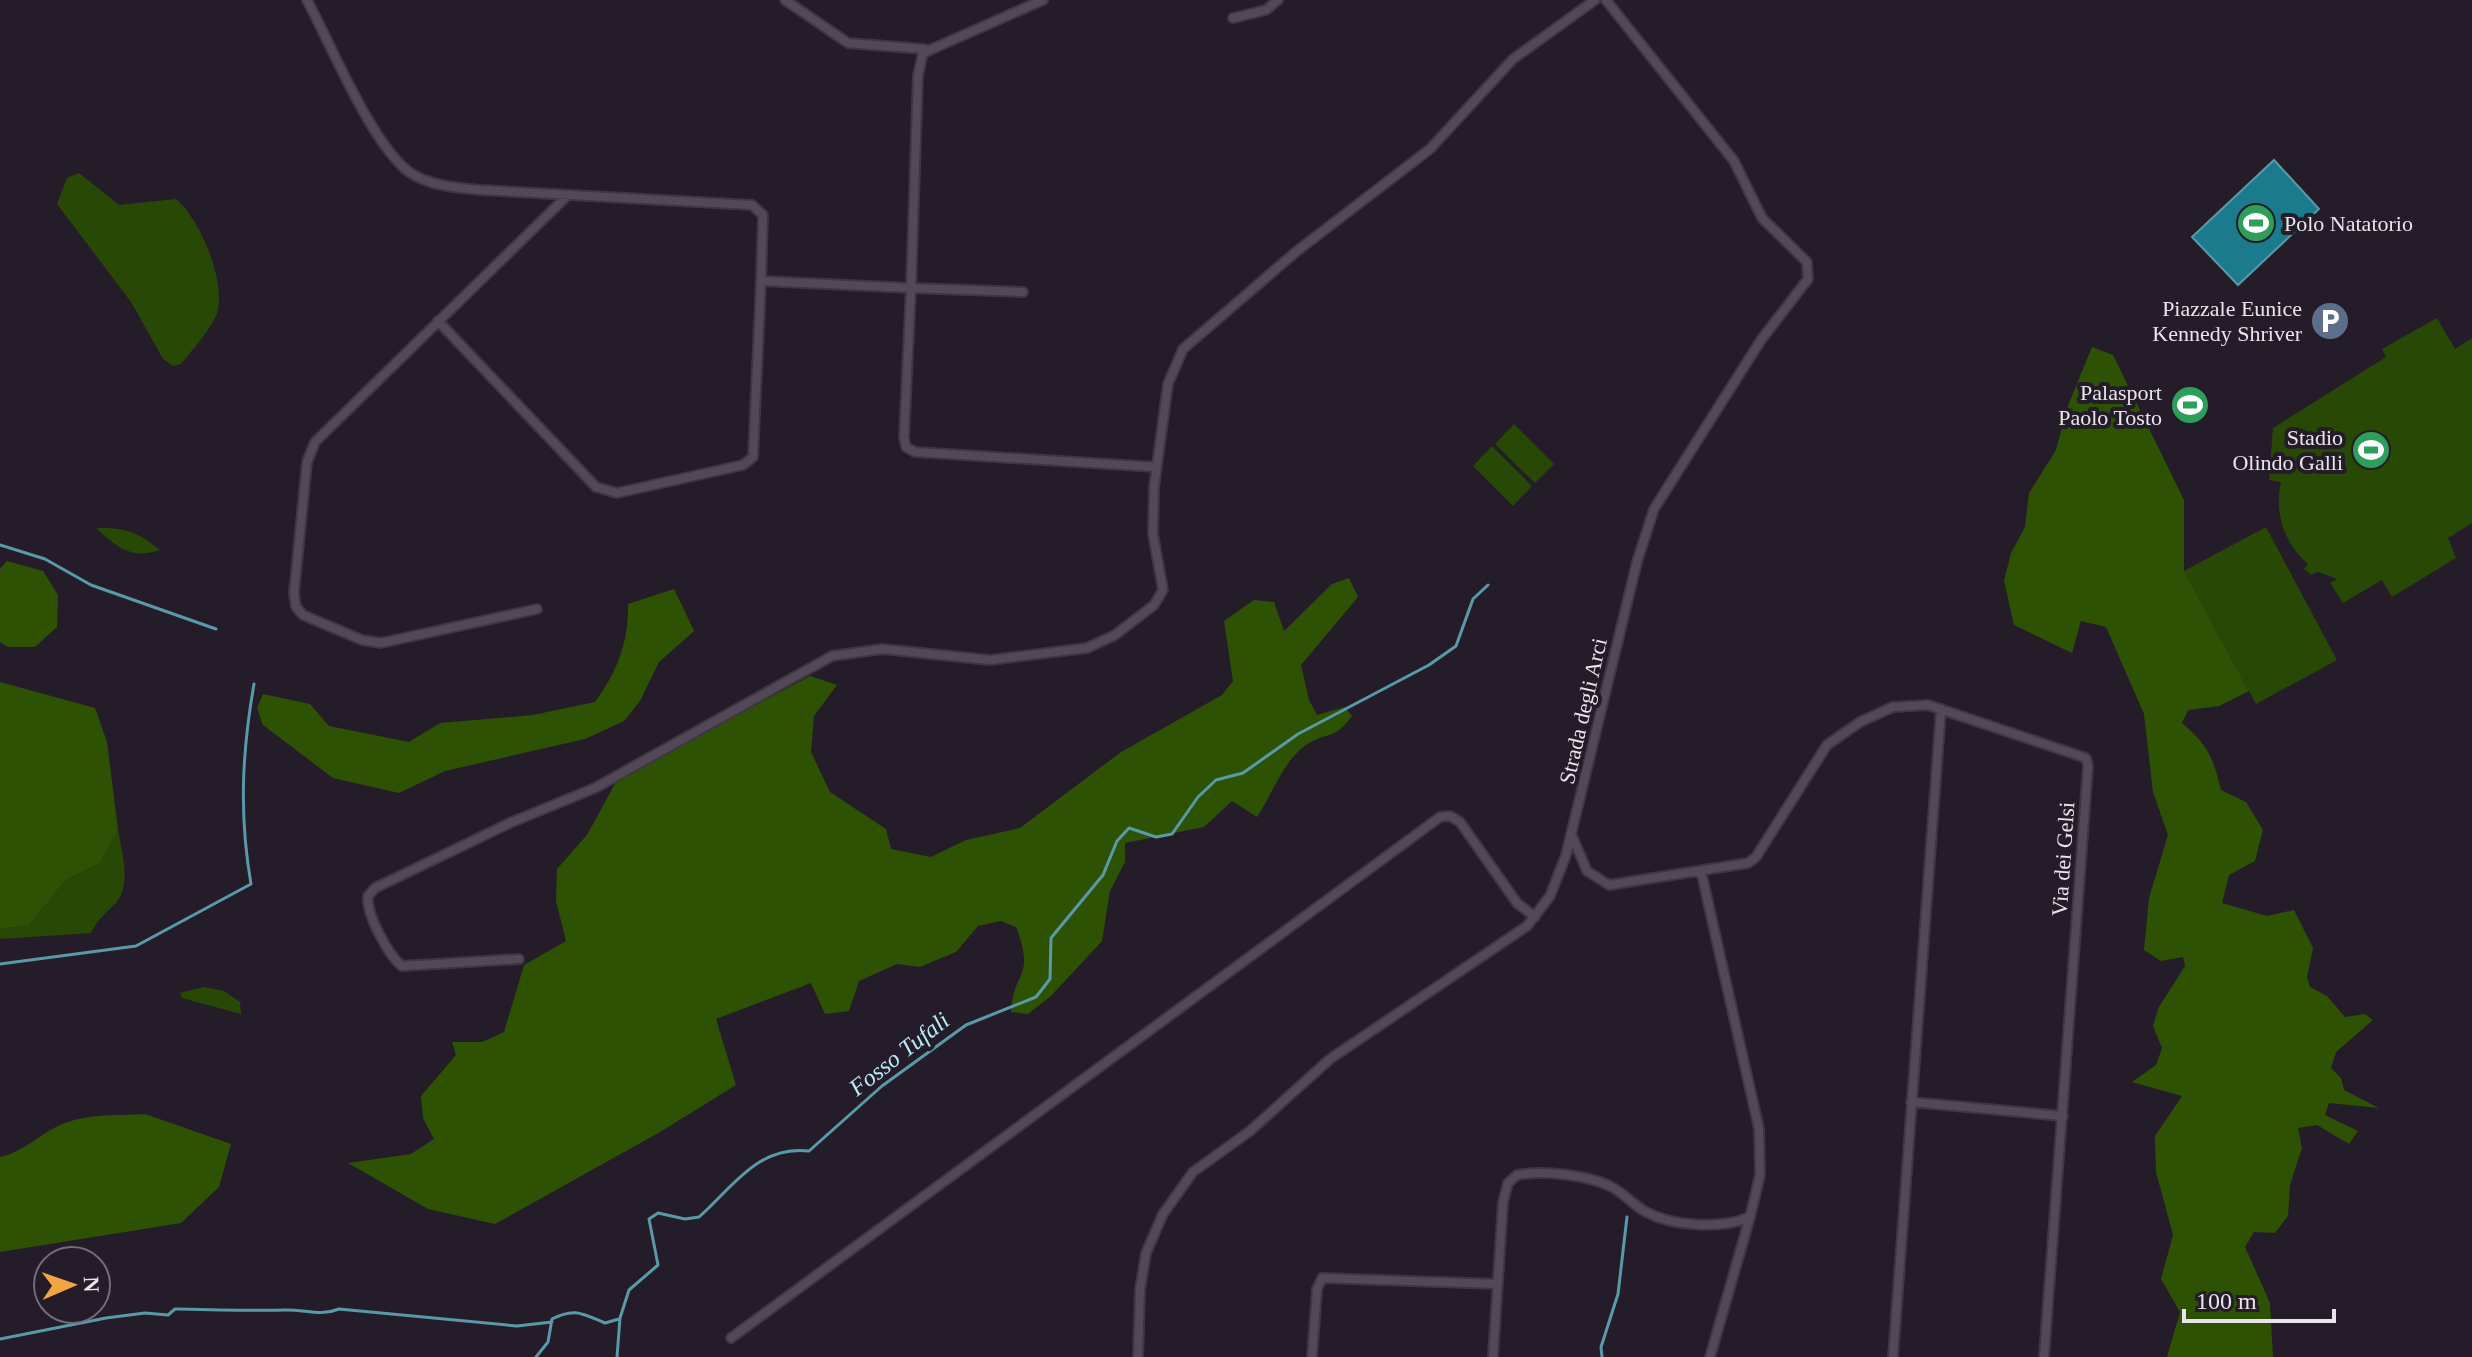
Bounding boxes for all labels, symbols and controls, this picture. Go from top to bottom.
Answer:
sports icon: Polo Natatorio [2235,202,2277,244]
place label: Polo Natatorio [2284,211,2413,236]
place label: Piazzale Eunice Kennedy Shriver [2152,296,2303,346]
parking icon: Piazzale Eunice Kennedy Shriver [2309,300,2351,342]
place label: Palasport Paolo Tosto [2058,380,2162,430]
sports icon: Palasport Paolo Tosto [2169,384,2211,426]
place label: Stadio Olindo Galli [2232,425,2343,475]
sports icon: Stadio Olindo Galli [2350,429,2392,471]
street label: Strada degli Arci [1554,636,1612,786]
street label: Via dei Gelsi [2047,801,2079,917]
water label: Fosso Tufali [843,1007,954,1102]
north arrow [32,1245,112,1325]
scale bar [2184,1273,2334,1323]
text: N [79,1276,104,1293]
text: 100 m [2196,1288,2257,1314]

